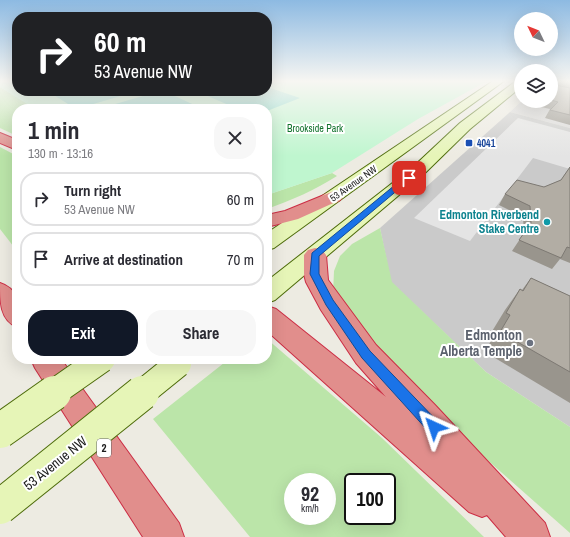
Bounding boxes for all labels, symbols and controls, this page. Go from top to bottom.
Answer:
north arrow [514,12,558,56]
map controls [514,12,558,108]
text: 60 m [94,23,146,61]
icon: right [28,28,80,80]
text: 53 Avenue NW [94,59,192,84]
button: layers [514,64,558,108]
text: 1 min [28,114,79,146]
button: close [214,117,256,159]
park label: Brookside Park [287,122,344,135]
place label: 4041 [477,137,496,150]
marker: 4041 [464,138,474,148]
text: 130 m · 13:16 [28,145,93,162]
pin [392,161,426,195]
street label: 53 Avenue NW [327,162,380,204]
icon: arrive [398,167,420,189]
text: Turn right [64,180,121,201]
icon: right [30,188,52,210]
text: 60 m [227,189,254,210]
text: 53 Avenue NW [64,201,135,218]
place label: Edmonton Riverbend Stake Centre [439,207,540,237]
marker: Edmonton Riverbend Stake Centre [542,217,552,227]
icon: arrive [30,248,52,270]
text: Arrive at destination [64,249,183,270]
text: 70 m [227,249,254,270]
button: Exit [28,310,138,356]
button: Share [146,310,256,356]
place label: Edmonton Alberta Temple [440,326,522,360]
marker: Edmonton Alberta Temple [525,338,535,348]
position arrow [413,406,455,448]
street label: 53 Avenue NW [20,432,90,494]
road number: 2 [97,439,111,457]
speed limit sign: 100 [344,473,396,525]
text: 92 [301,480,319,507]
text: km/h [301,502,319,515]

